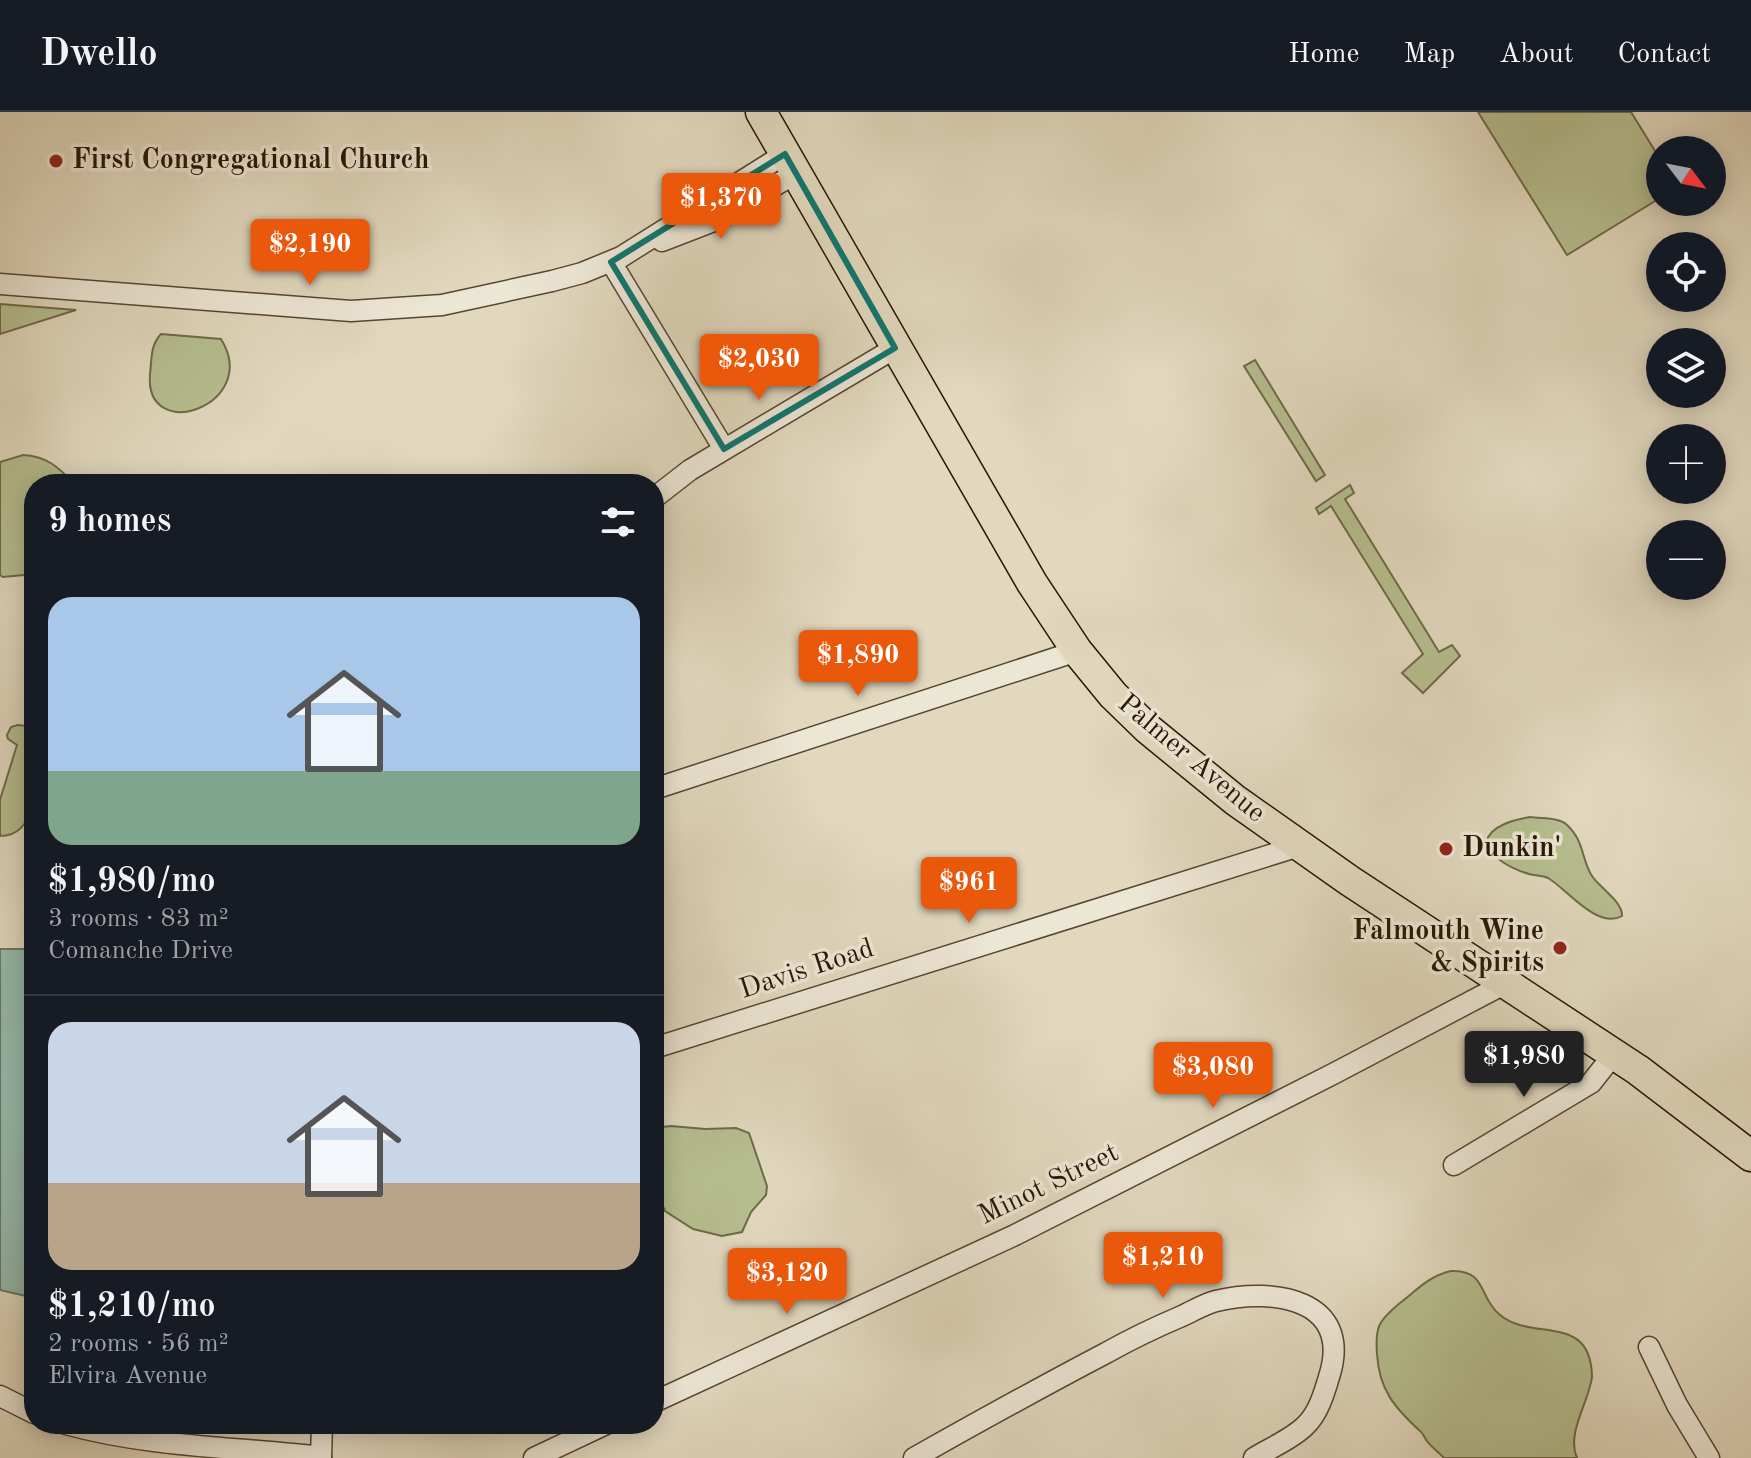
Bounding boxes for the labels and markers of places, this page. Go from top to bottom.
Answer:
place label: First Congregational Church [72,147,429,175]
marker: First Congregational Church [47,152,65,170]
pin: $1,370 [656,173,786,241]
pin: $2,190 [245,219,375,287]
pin: $2,030 [694,334,824,402]
pin: $1,890 [793,630,923,698]
place label: Dunkin' [1462,835,1561,863]
marker: Dunkin' [1437,840,1455,858]
pin: $961 [922,857,1016,925]
place label: Falmouth Wine & Spirits [1352,918,1544,978]
marker: Falmouth Wine & Spirits [1551,939,1569,957]
pin: $1,980 [1459,1031,1589,1099]
pin: $3,080 [1148,1042,1278,1110]
pin: $1,210 [1098,1232,1228,1300]
pin: $3,120 [722,1248,852,1316]

